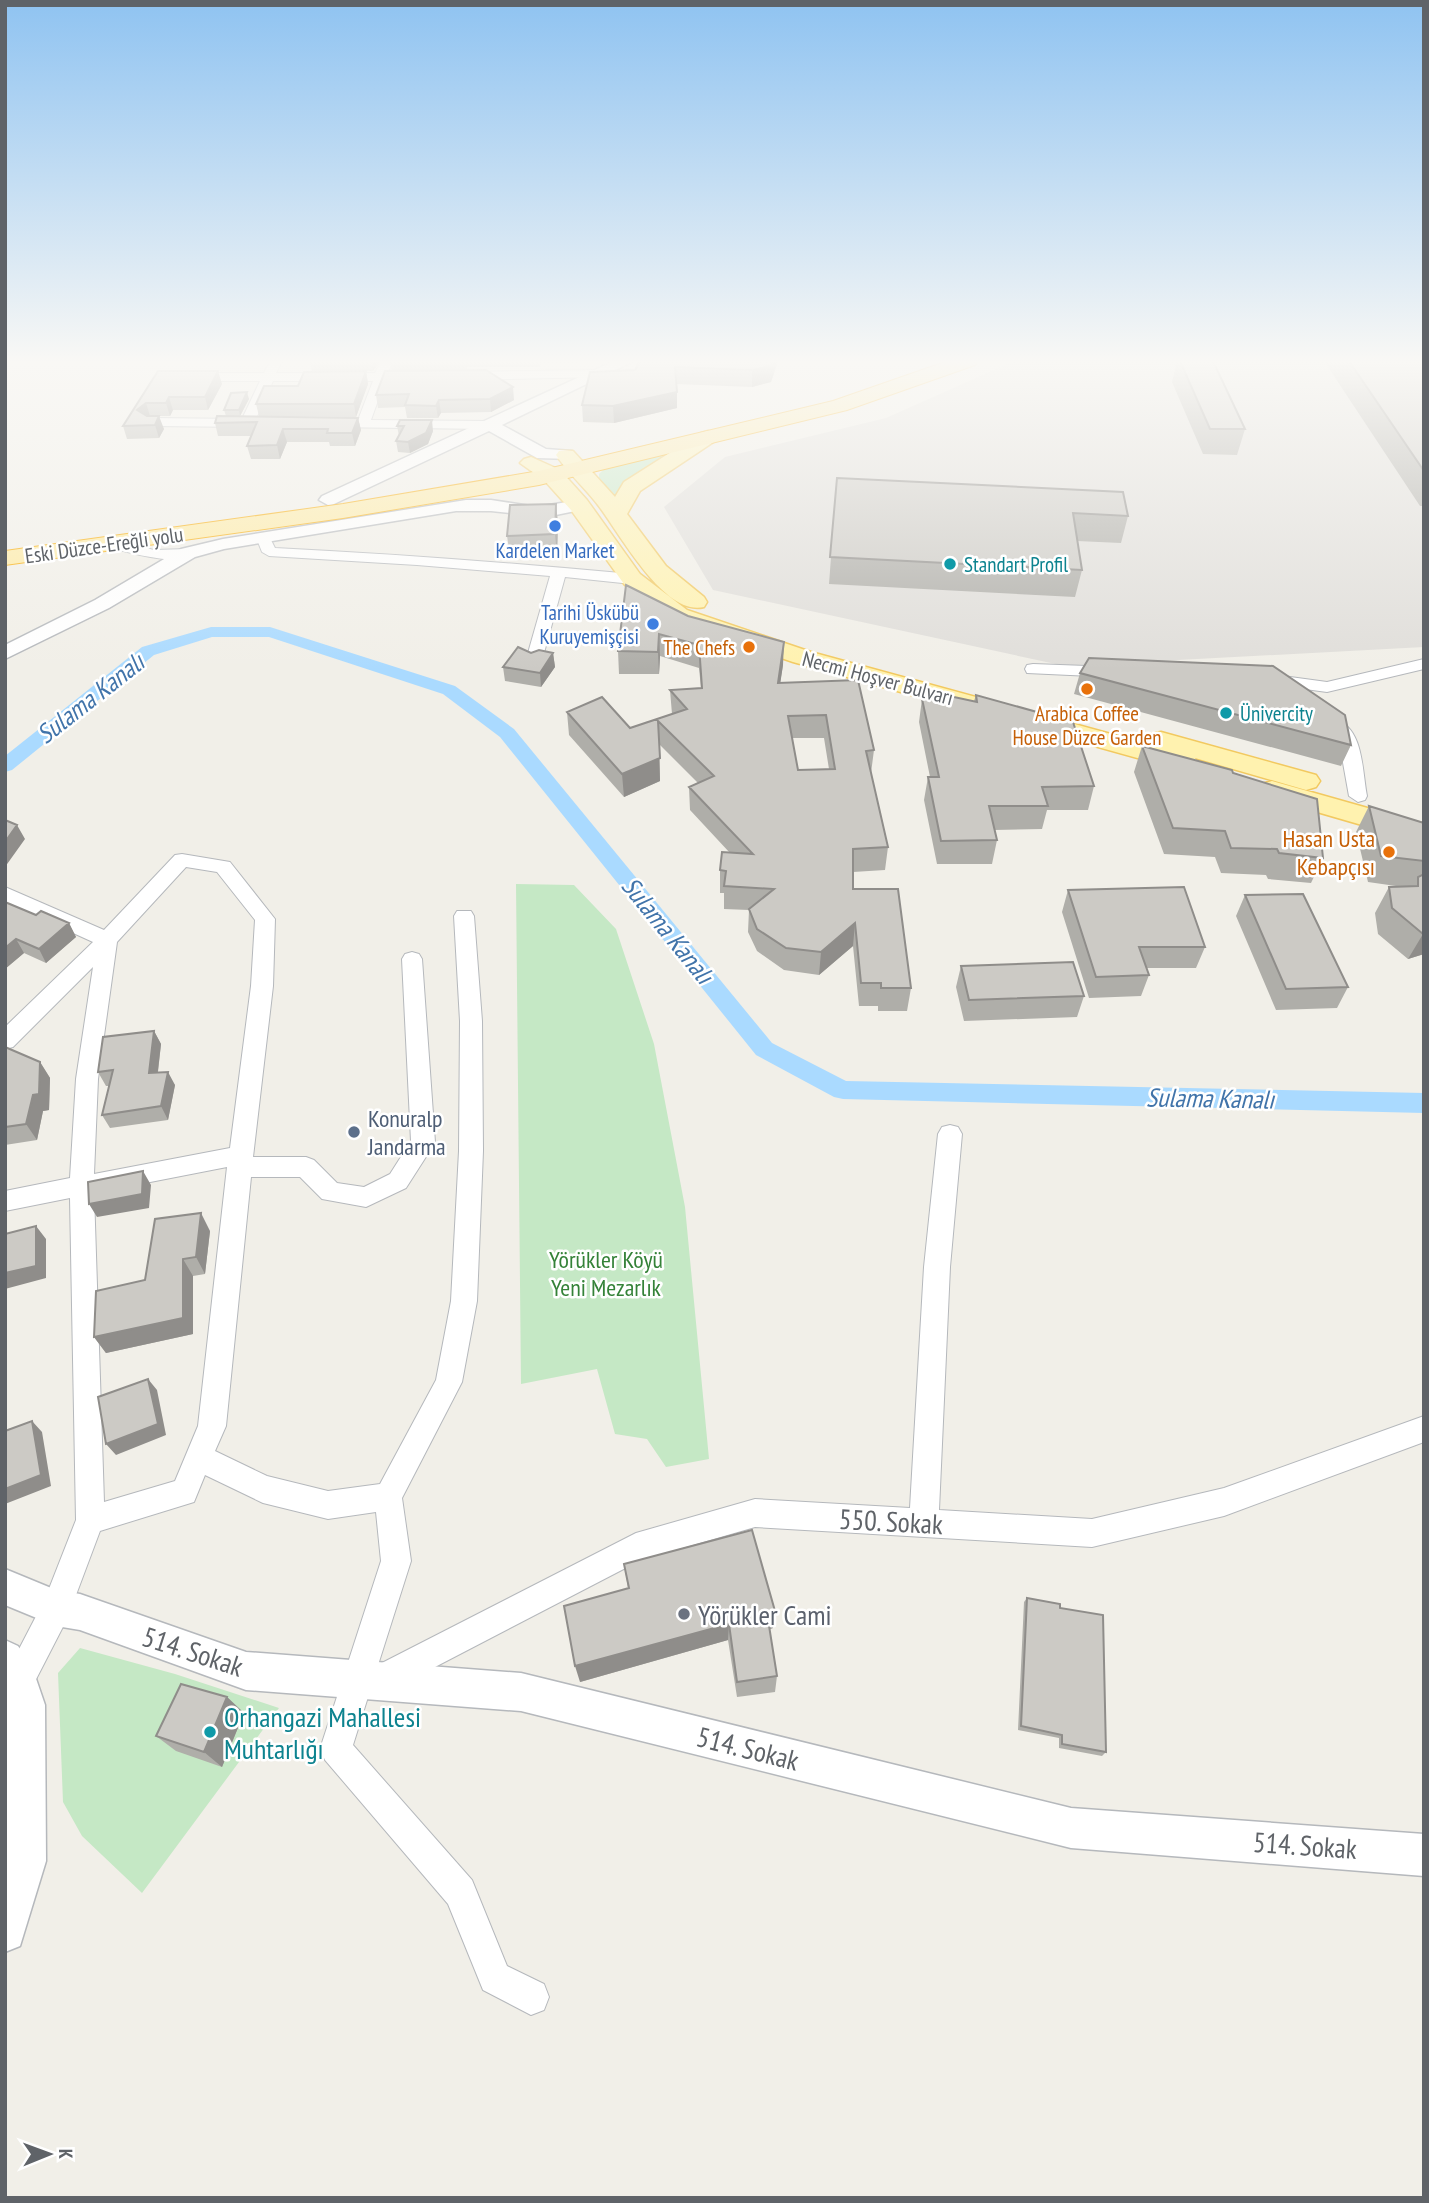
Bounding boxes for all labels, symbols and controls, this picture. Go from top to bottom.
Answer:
marker: Kardelen Market [547,518,563,534]
street label: Eski Düzce-Ereğli yolu [23,521,185,569]
place label: Kardelen Market [496,537,615,564]
place label: Standart Profil [964,551,1068,578]
marker: Standart Profil [942,556,958,572]
place label: Tarihi Üskübü Kuruyemişçisi [540,599,639,650]
marker: Tarihi Üskübü Kuruyemişçisi [645,616,661,632]
place label: The Chefs [663,634,735,661]
marker: The Chefs [741,639,757,655]
water label: Sulama Kanalı [29,645,152,750]
street label: Necmi Hoşver Bulvarı [800,645,956,711]
marker: Arabica Coffee House Düzce Garden [1079,681,1095,697]
place label: Arabica Coffee House Düzce Garden [1013,700,1161,751]
place label: Ünivercity [1240,700,1313,727]
marker: Ünivercity [1218,705,1234,721]
place label: Hasan Usta Kebapçısı [1282,823,1375,882]
marker: Hasan Usta Kebapçısı [1381,844,1397,860]
water label: Sulama Kanalı [615,870,722,991]
water label: Sulama Kanalı [1146,1080,1276,1116]
place label: Konuralp Jandarma [367,1103,446,1162]
marker: Konuralp Jandarma [346,1124,362,1140]
park label: Yörükler Köyü Yeni Mezarlık [549,1244,663,1303]
street label: 550. Sokak [838,1500,944,1542]
place label: Yörükler Cami [698,1596,832,1633]
marker: Yörükler Cami [676,1606,692,1622]
street label: 514. Sokak [138,1617,248,1685]
place label: Orhangazi Mahallesi Muhtarlığı [224,1698,421,1767]
street label: 514. Sokak [693,1717,803,1779]
marker: Orhangazi Mahallesi Muhtarlığı [202,1724,218,1740]
street label: 514. Sokak [1252,1823,1358,1867]
north arrow [14,2119,84,2189]
text: K [54,2149,78,2159]

